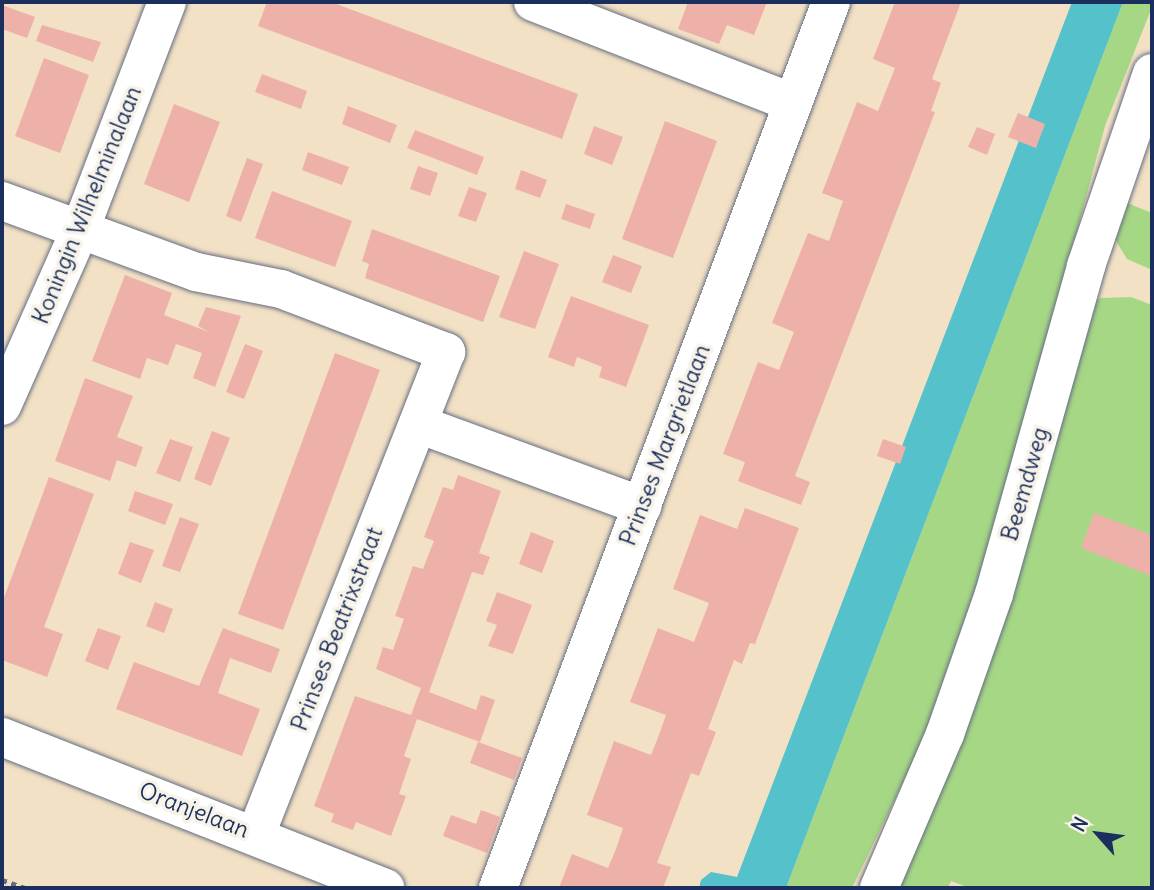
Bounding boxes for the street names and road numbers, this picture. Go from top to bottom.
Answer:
street label: Koningin Wilhelminalaan [27,82,147,328]
street label: Prinses Margrietlaan [614,340,716,550]
street label: Beemdweg [996,424,1054,544]
street label: Prinses Beatrixstraat [285,523,389,735]
street label: Oranjelaan [135,776,253,844]

